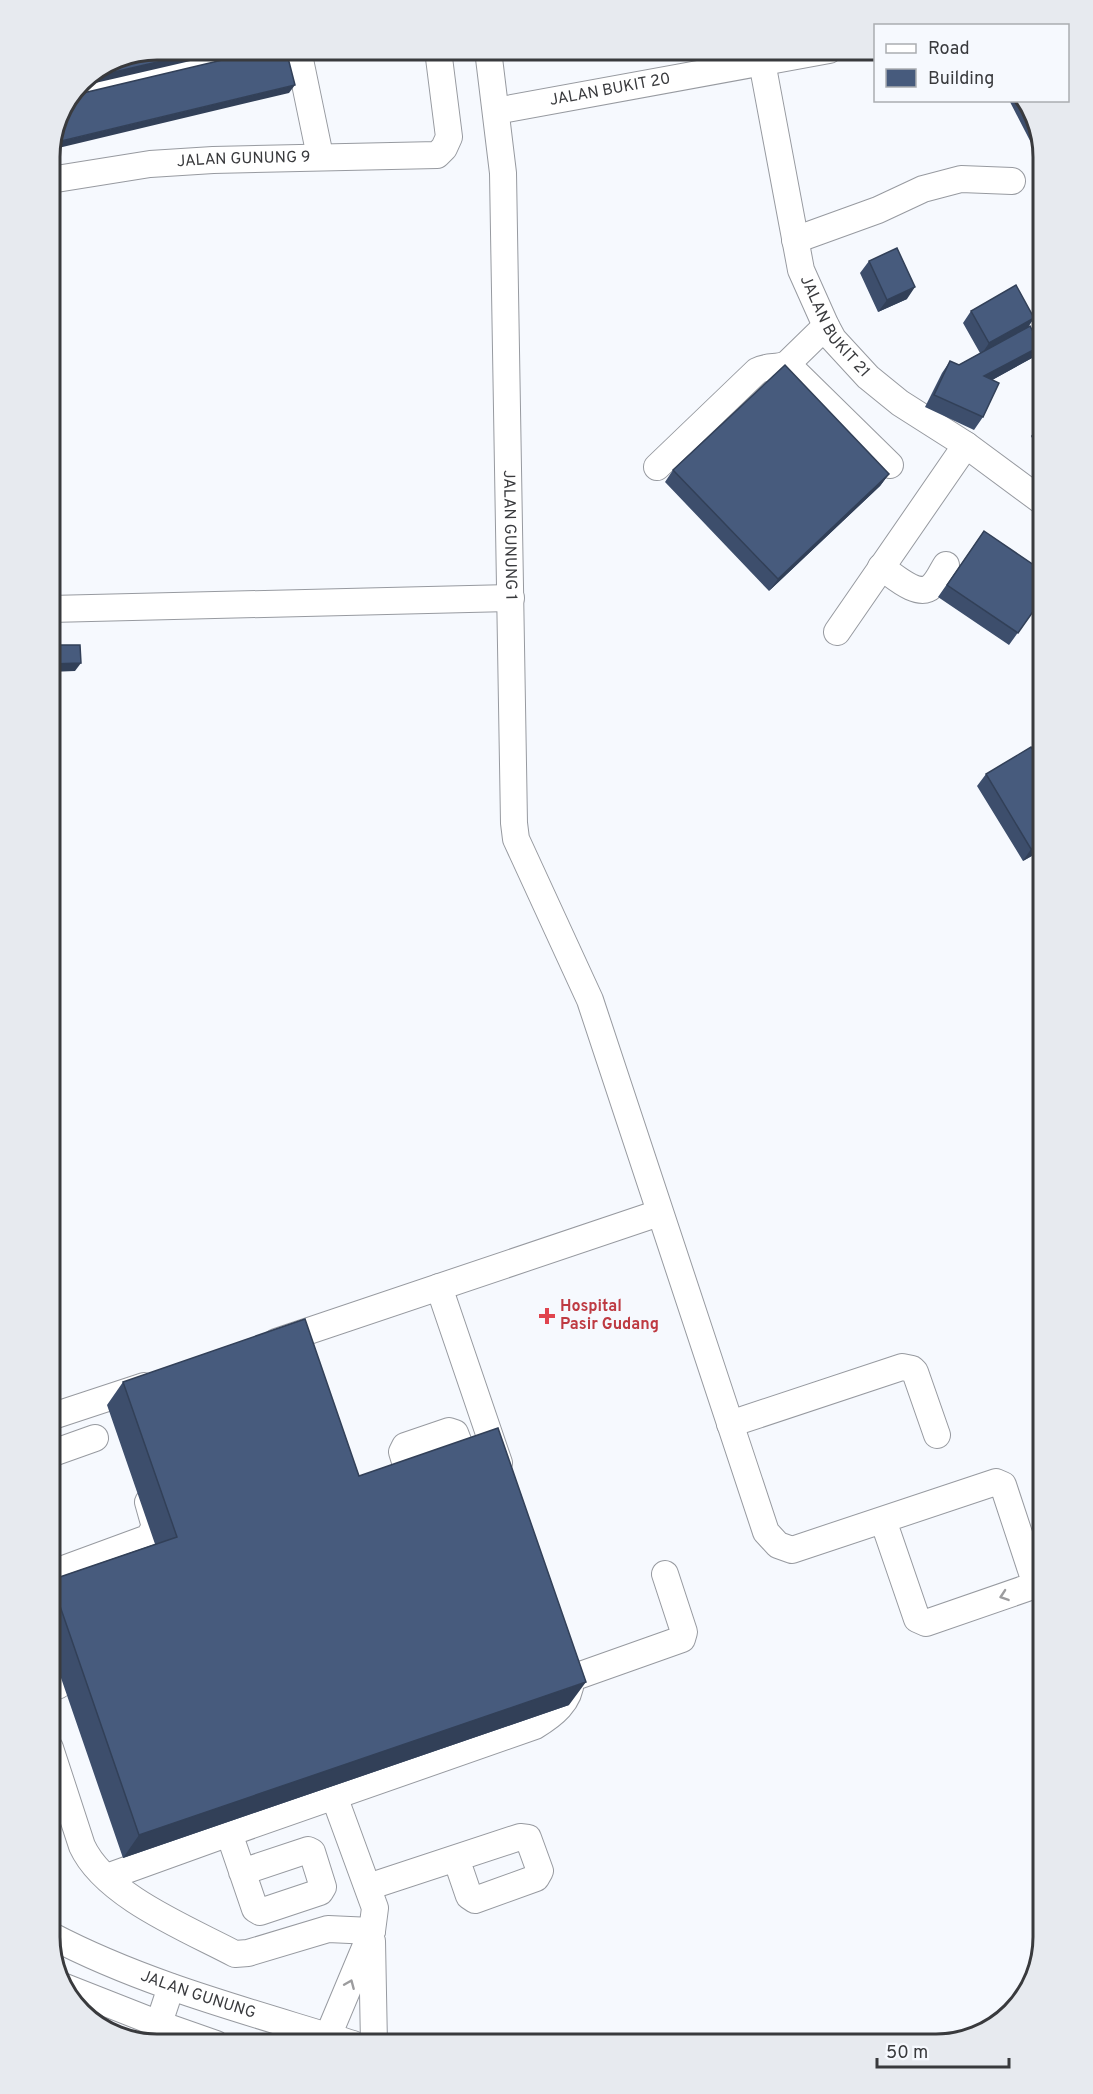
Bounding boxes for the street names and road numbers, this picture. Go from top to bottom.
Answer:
street label: JALAN BUKIT 20 [548,69,672,111]
street label: JALAN GUNUNG 9 [176,148,311,172]
street label: JALAN BUKIT 21 [795,273,874,382]
street label: JALAN GUNUNG 1 [498,470,520,600]
street label: JALAN GUNUNG [138,1966,258,2024]

